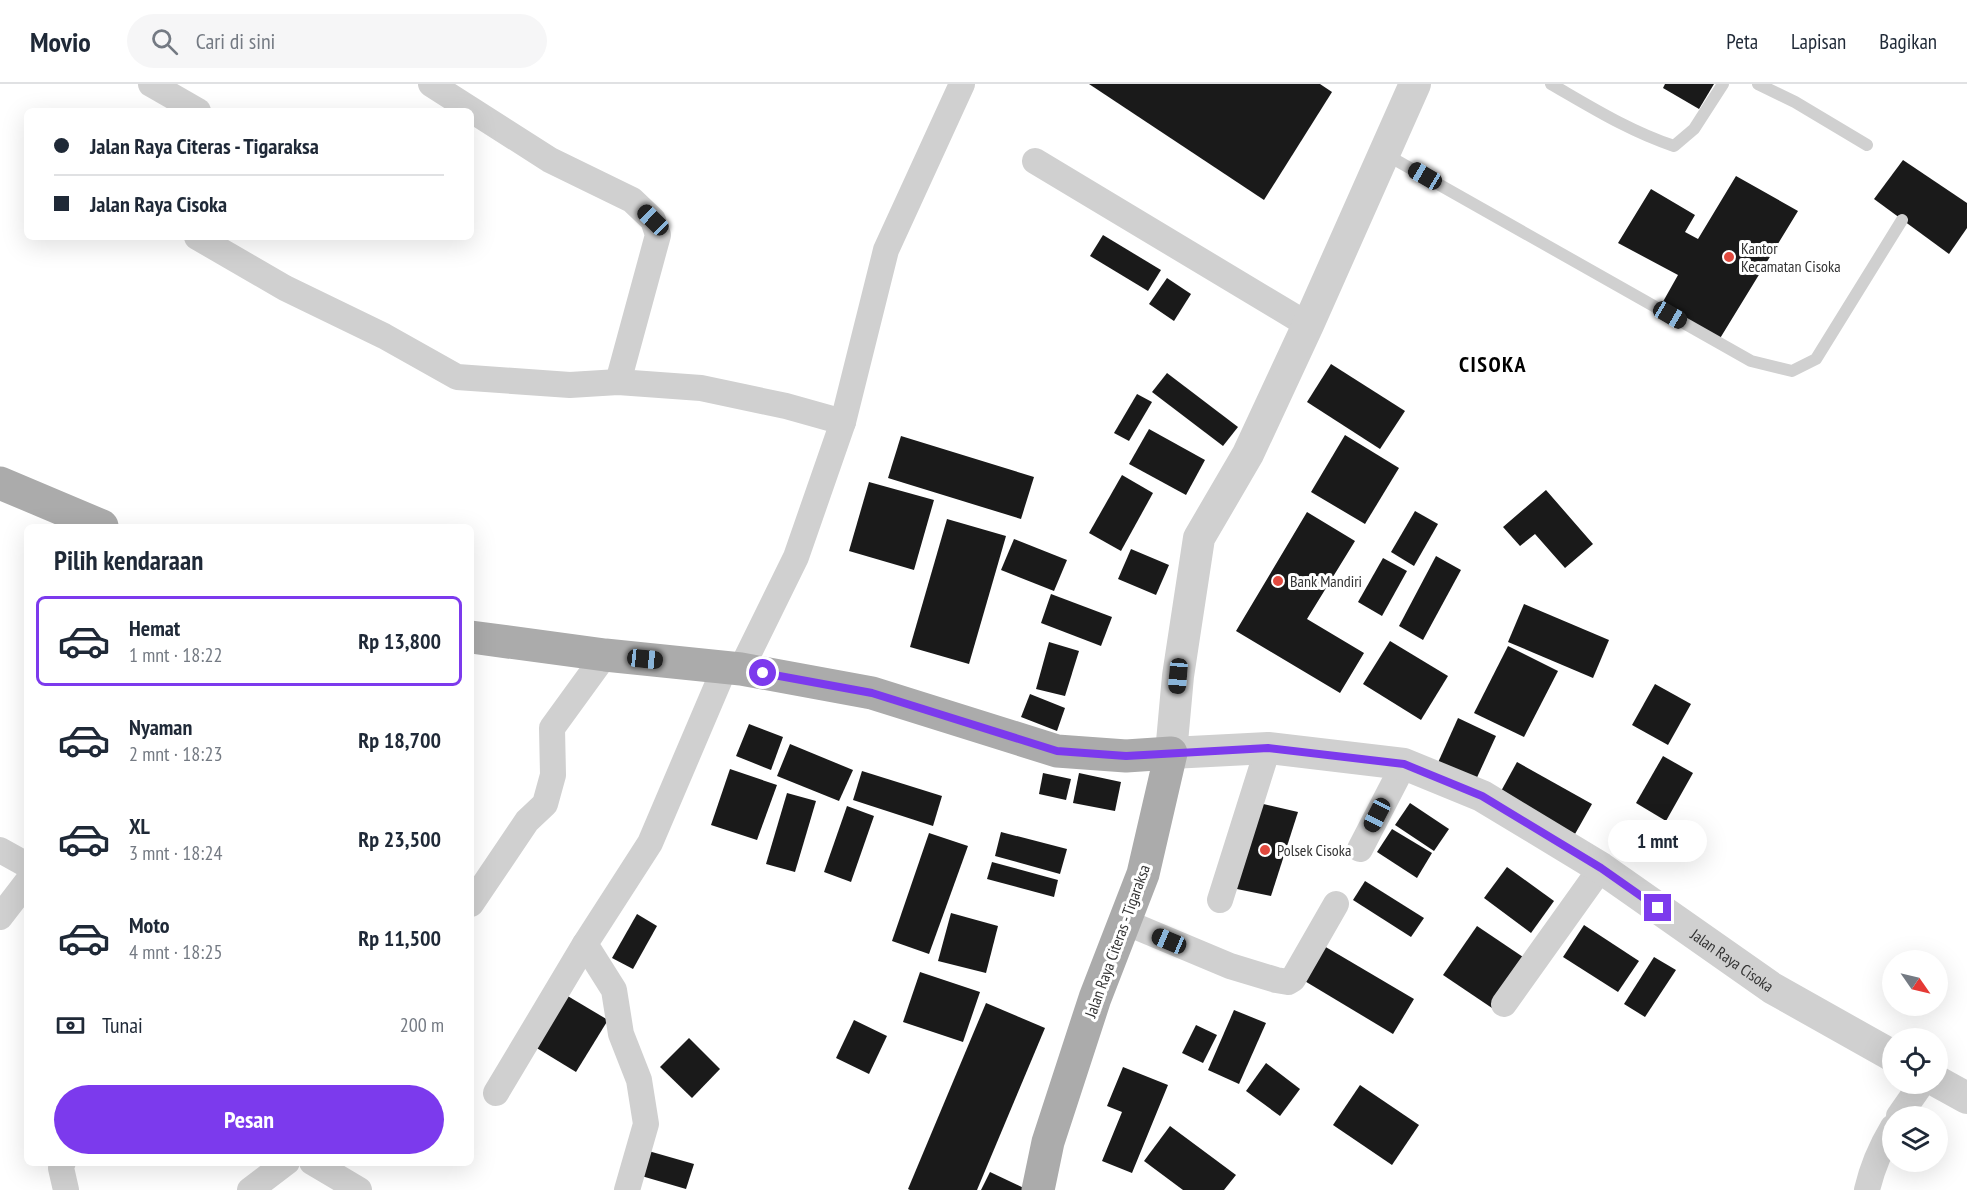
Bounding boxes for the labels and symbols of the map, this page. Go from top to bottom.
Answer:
car [1405,159,1445,193]
car [634,201,672,239]
place label: Kantor Kecamatan Cisoka [1741,238,1841,276]
marker: Kantor Kecamatan Cisoka [1722,250,1736,264]
car [1650,298,1690,332]
district label: CISOKA [1459,350,1527,378]
place label: Bank Mandiri [1290,571,1362,591]
marker: Bank Mandiri [1271,574,1285,588]
car [626,648,664,670]
car [1167,657,1189,695]
route start [749,659,776,686]
car [1361,795,1393,835]
callout: 1 mnt [1608,821,1708,863]
place label: Polsek Cisoka [1277,840,1351,860]
marker: Polsek Cisoka [1258,843,1272,857]
street label: Jalan Raya Citeras - Tigaraksa [1080,862,1154,1021]
route end [1644,894,1671,921]
street label: Jalan Raya Cisoka [1686,924,1778,996]
car [1149,926,1189,956]
north arrow [1882,950,1948,1016]

